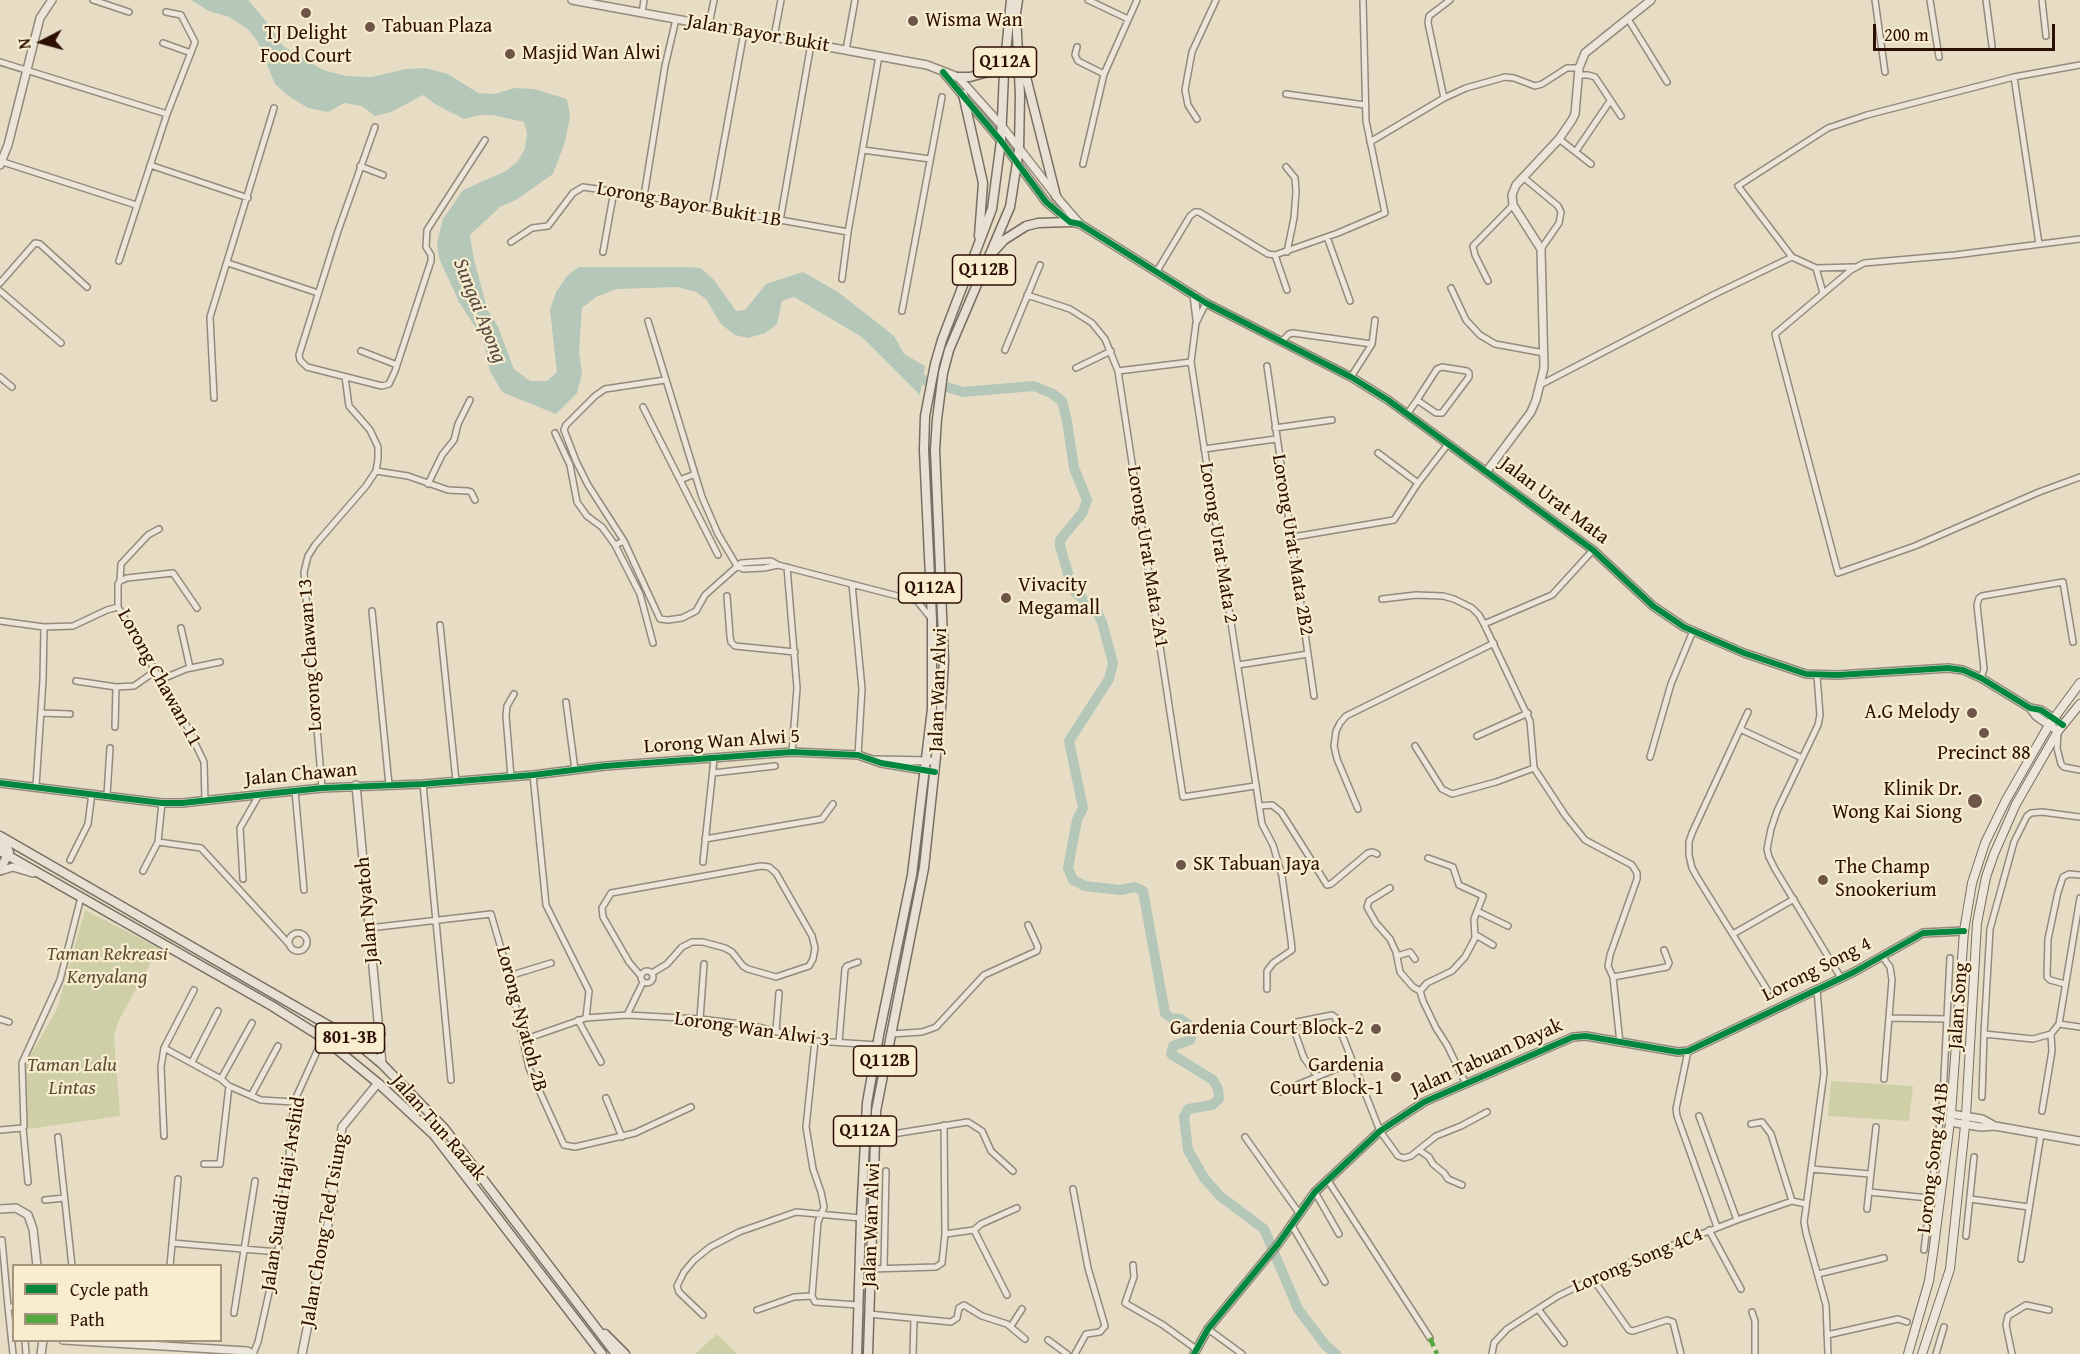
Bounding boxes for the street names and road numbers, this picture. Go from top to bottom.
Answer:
street label: Jalan Bayor Bukit [685,10,831,58]
road number: Q112A [974,47,1036,77]
street label: Lorong Bayor Bukit 1B [595,177,783,233]
road number: Q112B [952,255,1016,285]
street label: Jalan Urat Mata [1494,452,1614,550]
street label: Lorong Urat Mata 2B2 [1266,453,1318,637]
street label: Lorong Urat Mata 2 [1193,461,1243,625]
street label: Lorong Urat Mata 2A1 [1121,464,1173,650]
road number: Q112A [898,573,962,603]
street label: Lorong Chawan 13 [294,578,328,732]
street label: Lorong Chawan 11 [111,605,207,751]
street label: Jalan Wan Alwi [925,627,953,753]
street label: Lorong Wan Alwi 5 [643,725,801,759]
street label: Jalan Chawan [244,758,358,792]
street label: Jalan Nyatoh [351,856,385,964]
street label: Lorong Song 4 [1759,932,1875,1008]
street label: Lorong Nyatoh 2B [490,944,552,1094]
street label: Jalan Song [1944,961,1974,1051]
street label: Lorong Wan Alwi 3 [673,1007,831,1053]
street label: Jalan Tabuan Dayak [1407,1014,1567,1102]
road number: 801-3B [316,1023,385,1053]
road number: Q112B [854,1046,916,1076]
street label: Jalan Tun Razak [385,1070,491,1186]
street label: Lorong Song 4A1B [1913,1081,1955,1235]
street label: Jalan Suaidi Haji Arshid [257,1095,311,1293]
road number: Q112A [834,1116,896,1146]
street label: Jalan Chong Ted Tsiung [296,1131,354,1329]
street label: Jalan Wan Alwi [858,1162,886,1288]
street label: Lorong Song 4C4 [1569,1223,1707,1299]

